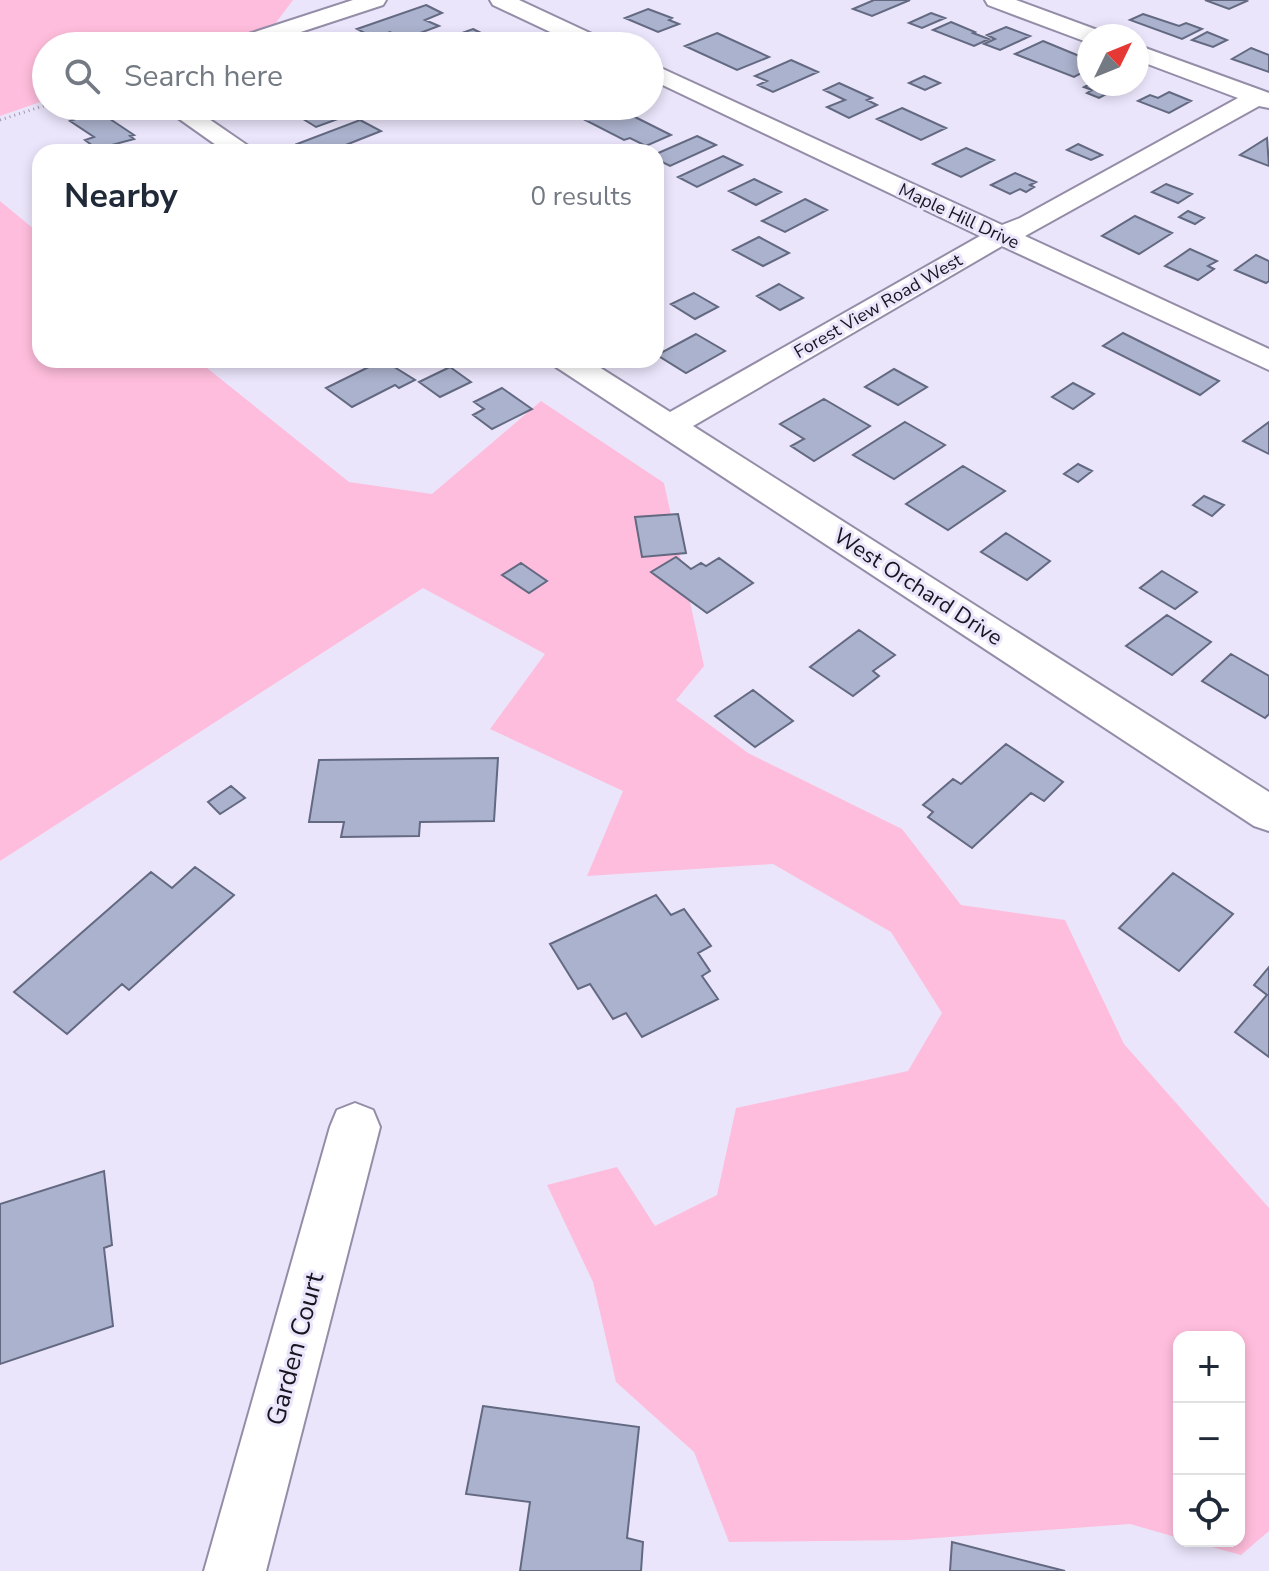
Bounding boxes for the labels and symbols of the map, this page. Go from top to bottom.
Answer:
north arrow [1077,24,1149,96]
street label: Maple Hill Drive [895,178,1023,254]
street label: Forest View Road West [790,248,967,364]
street label: West Orchard Drive [828,521,1008,653]
street label: Garden Court [258,1268,332,1429]

